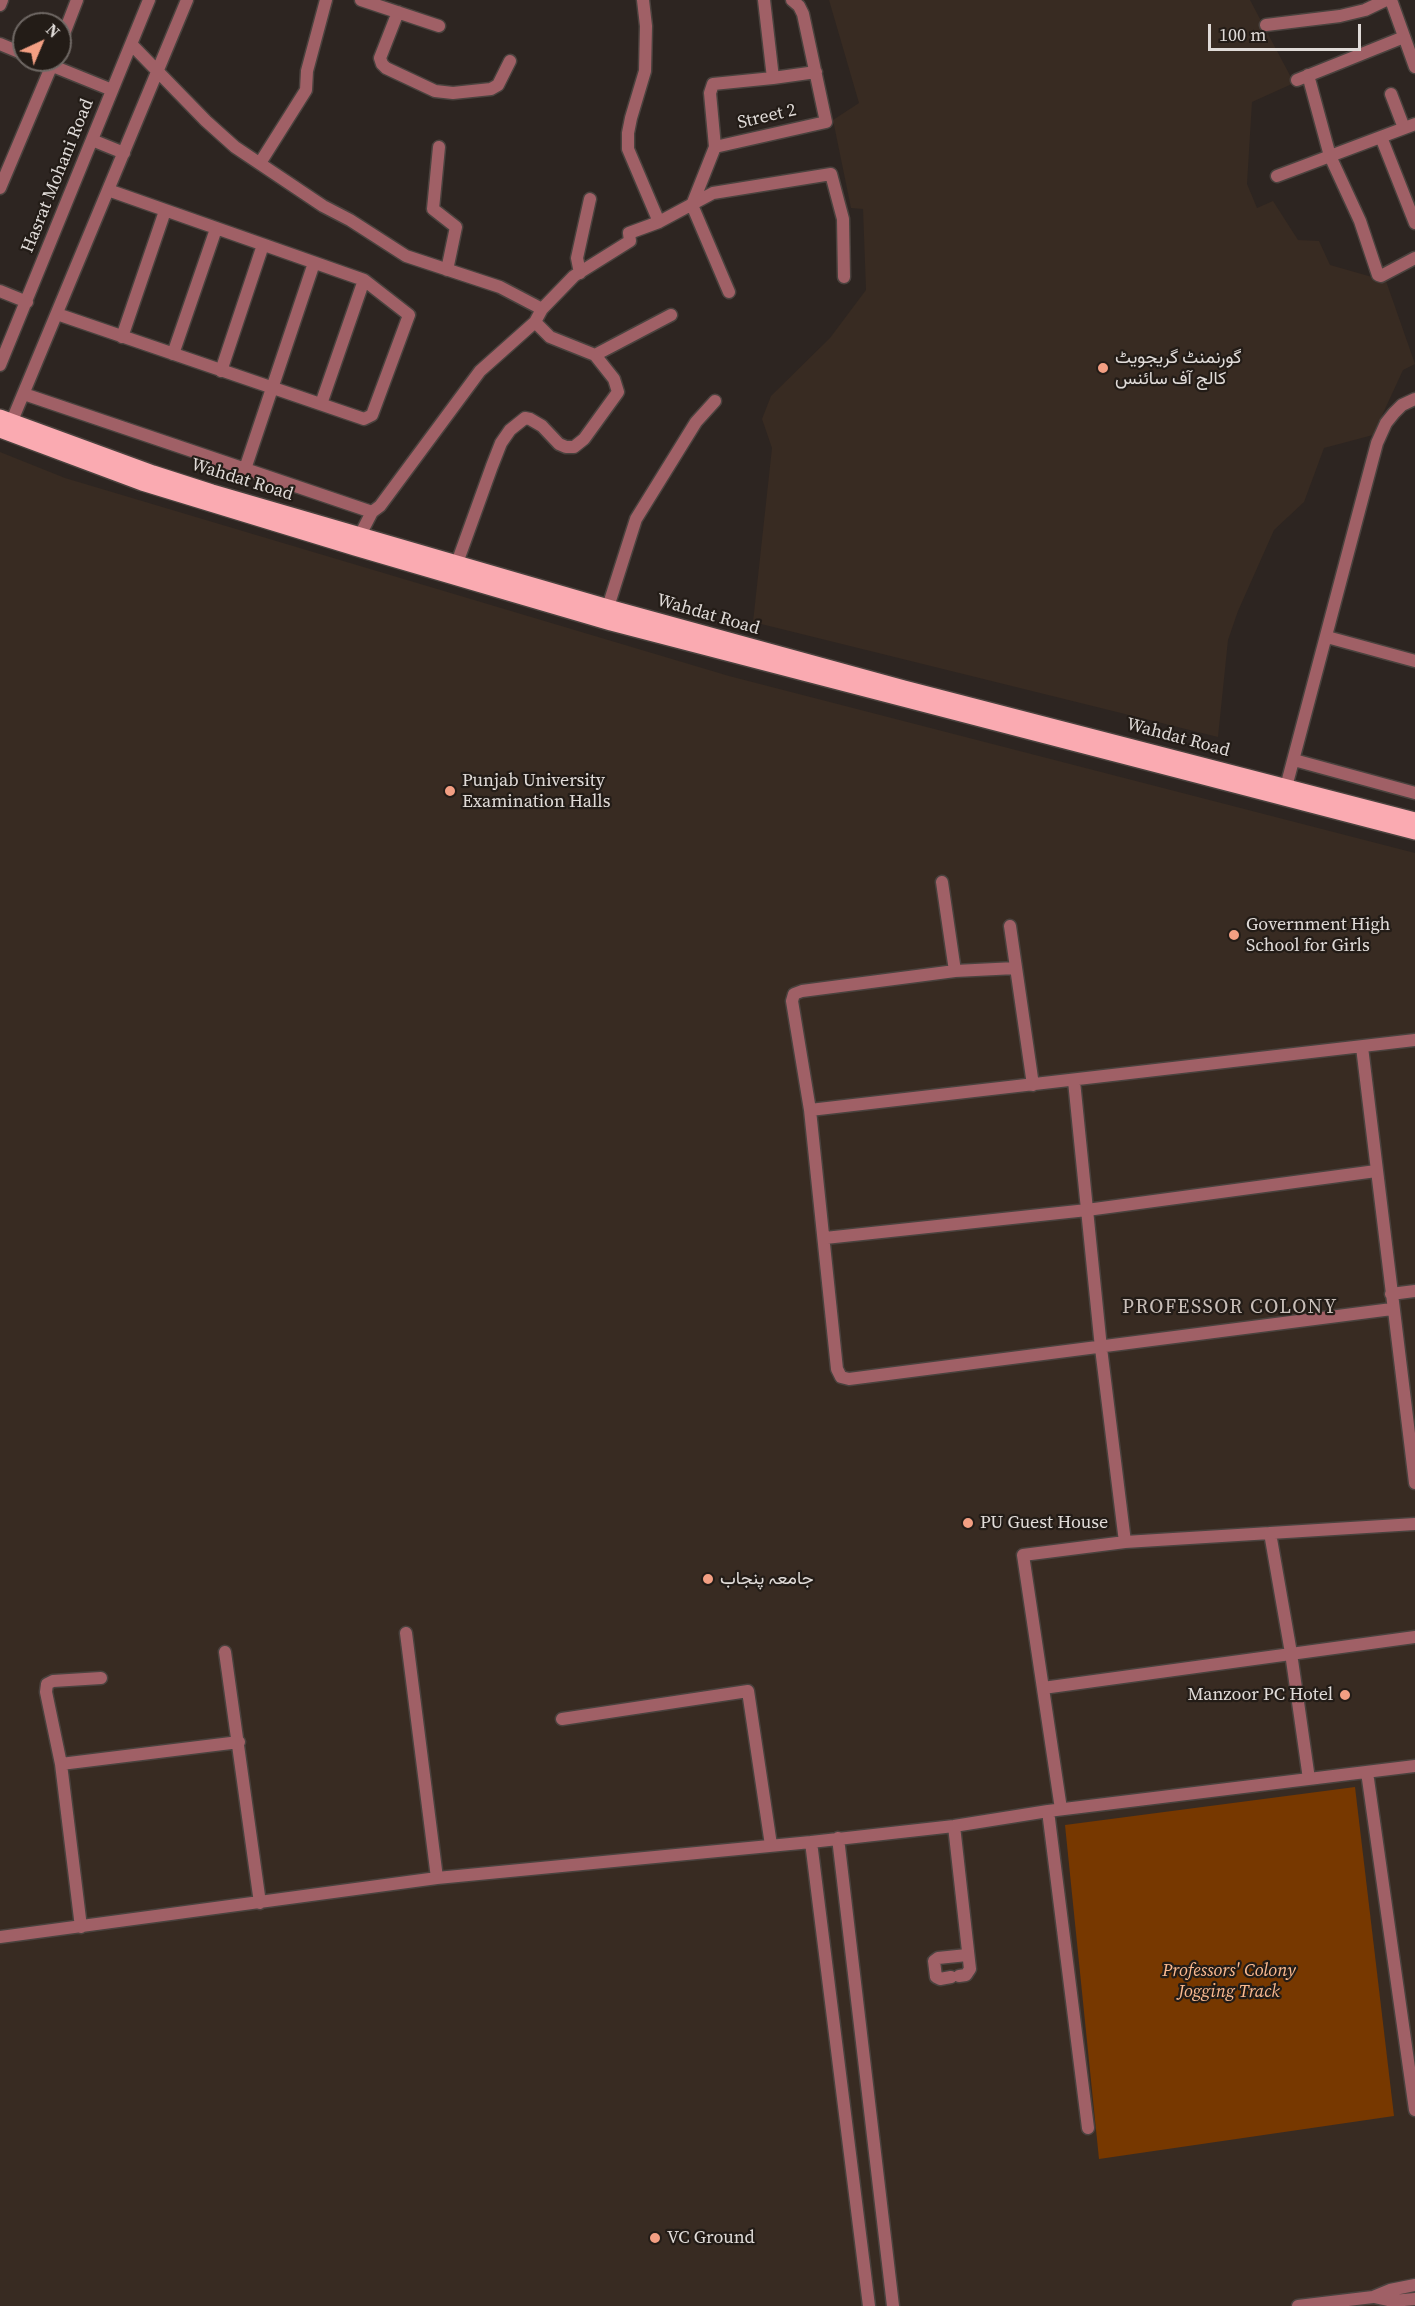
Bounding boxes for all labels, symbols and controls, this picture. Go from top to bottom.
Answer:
north arrow [12,12,72,72]
scale bar [1211,12,1364,50]
text: N [41,19,65,42]
text: 100 m [1219,22,1266,47]
street label: Hasrat Mohani Road [17,96,99,256]
street label: Street 2 [735,100,799,134]
place label: گورنمنٹ گریجویٹ کالج آف سائنس [1115,347,1242,389]
marker: گورنمنٹ گریجویٹ کالج آف سائنس [1096,361,1110,375]
street label: Wahdat Road [188,454,296,506]
street label: Wahdat Road [654,590,762,640]
street label: Wahdat Road [1124,714,1232,762]
place label: Punjab University Examination Halls [462,770,611,812]
marker: Punjab University Examination Halls [443,784,457,798]
place label: Government High School for Girls [1246,914,1390,956]
marker: Government High School for Girls [1227,928,1241,942]
district label: PROFESSOR COLONY [1122,1296,1338,1320]
place label: PU Guest House [980,1512,1108,1534]
marker: PU Guest House [961,1516,975,1530]
place label: جامعہ پنجاب [720,1568,814,1590]
marker: جامعہ پنجاب [701,1572,715,1586]
place label: Manzoor PC Hotel [1187,1684,1333,1706]
marker: Manzoor PC Hotel [1338,1688,1352,1702]
park label: Professors' Colony Jogging Track [1162,1960,1296,2002]
place label: VC Ground [667,2227,755,2249]
marker: VC Ground [648,2231,662,2245]

